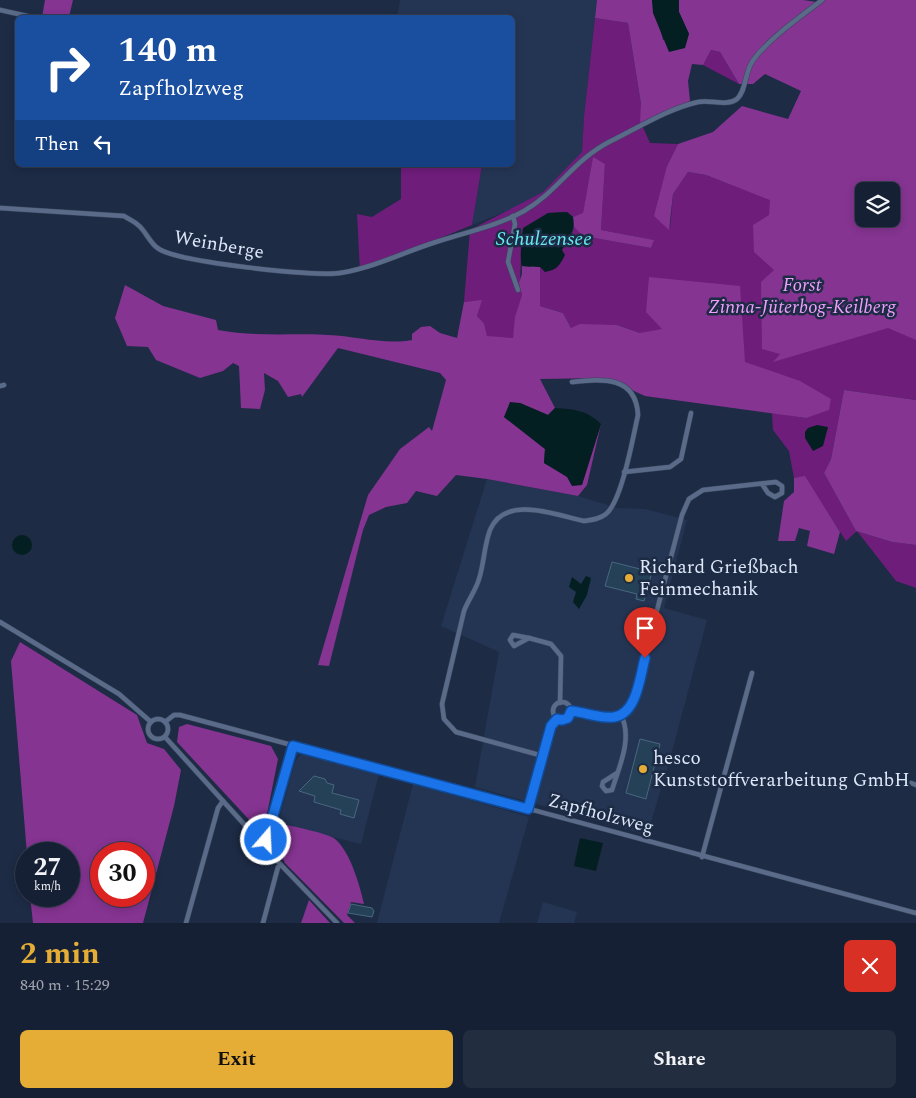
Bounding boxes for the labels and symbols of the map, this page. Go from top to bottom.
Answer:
street label: Weinberge [172,223,266,267]
water label: Schulzensee [496,224,592,254]
park label: Forst Zinna-Jüterbog-Keilberg [708,271,896,322]
place label: Richard Grießbach Feinmechanik [639,553,799,604]
marker: Richard Grießbach Feinmechanik [623,572,635,584]
pin [624,607,666,658]
place label: hesco Kunststoffverarbeitung GmbH [653,744,910,795]
marker: hesco Kunststoffverarbeitung GmbH [637,763,649,775]
street label: Zapfholzweg [545,786,657,842]
position arrow [239,813,291,865]
speed limit sign: 30 [90,842,155,907]

